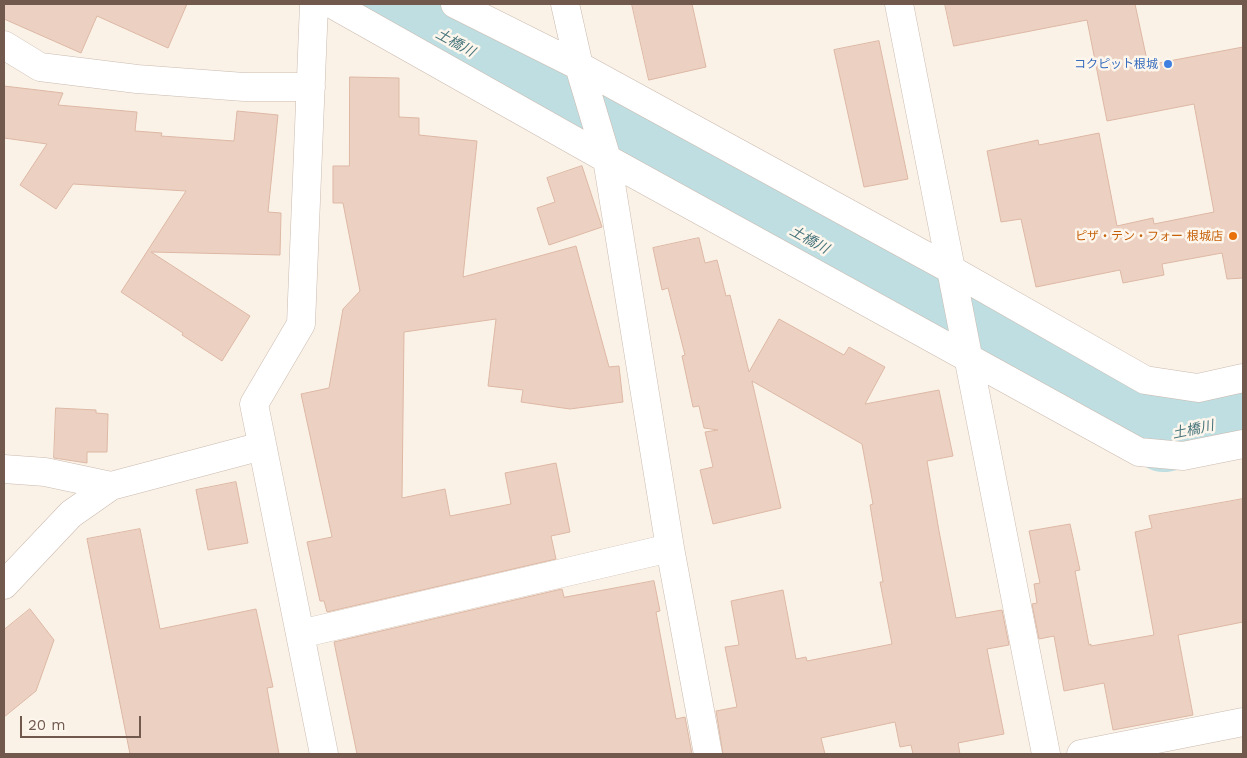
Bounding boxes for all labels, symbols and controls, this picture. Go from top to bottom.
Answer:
water label: 土橋川 [433,25,477,61]
place label: コクピット根城 [1074,57,1158,71]
marker: コクピット根城 [1162,58,1174,70]
water label: 土橋川 [787,222,831,258]
place label: ピザ・テン・フォー 根城店 [1075,229,1223,243]
marker: ピザ・テン・フォー 根城店 [1227,230,1239,242]
water label: 土橋川 [1171,417,1215,443]
scale bar [22,706,144,738]
text: 20 m [28,716,66,734]

